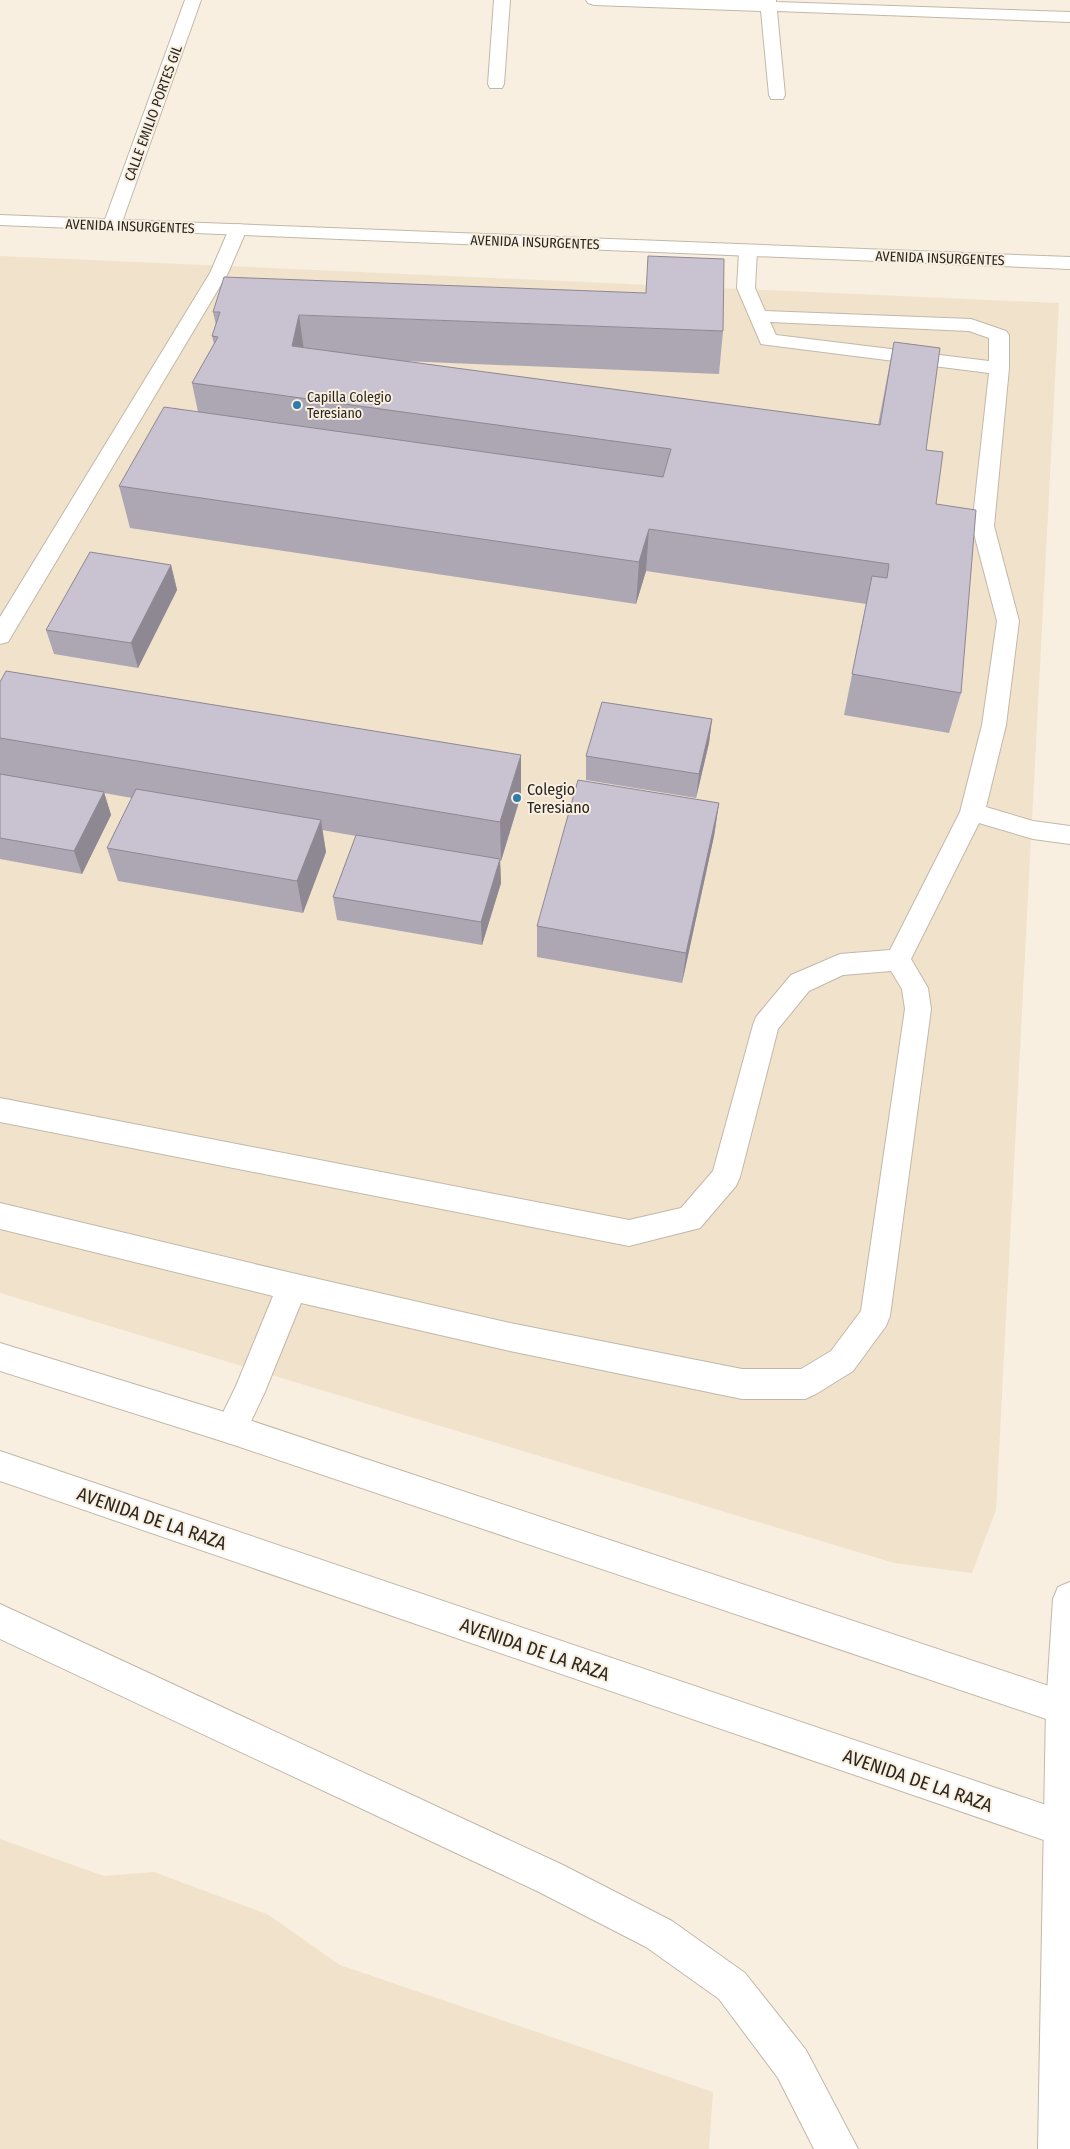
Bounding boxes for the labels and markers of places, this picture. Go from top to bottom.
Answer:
place label: Capilla Colegio Teresiano [307,389,392,422]
marker: Capilla Colegio Teresiano [291,399,303,411]
place label: Colegio Teresiano [527,780,590,817]
marker: Colegio Teresiano [511,792,523,804]

